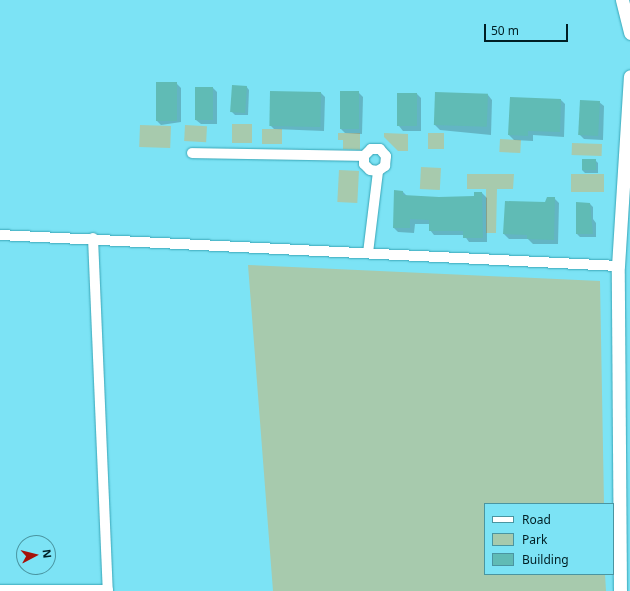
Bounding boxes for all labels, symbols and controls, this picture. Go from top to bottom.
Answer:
scale bar [486,16,570,42]
text: 50 m [491,22,519,39]
legend [484,503,614,575]
text: Road [522,511,551,528]
text: Park [522,531,547,548]
north arrow [16,535,56,575]
text: N [39,548,55,559]
text: Building [522,551,569,568]

